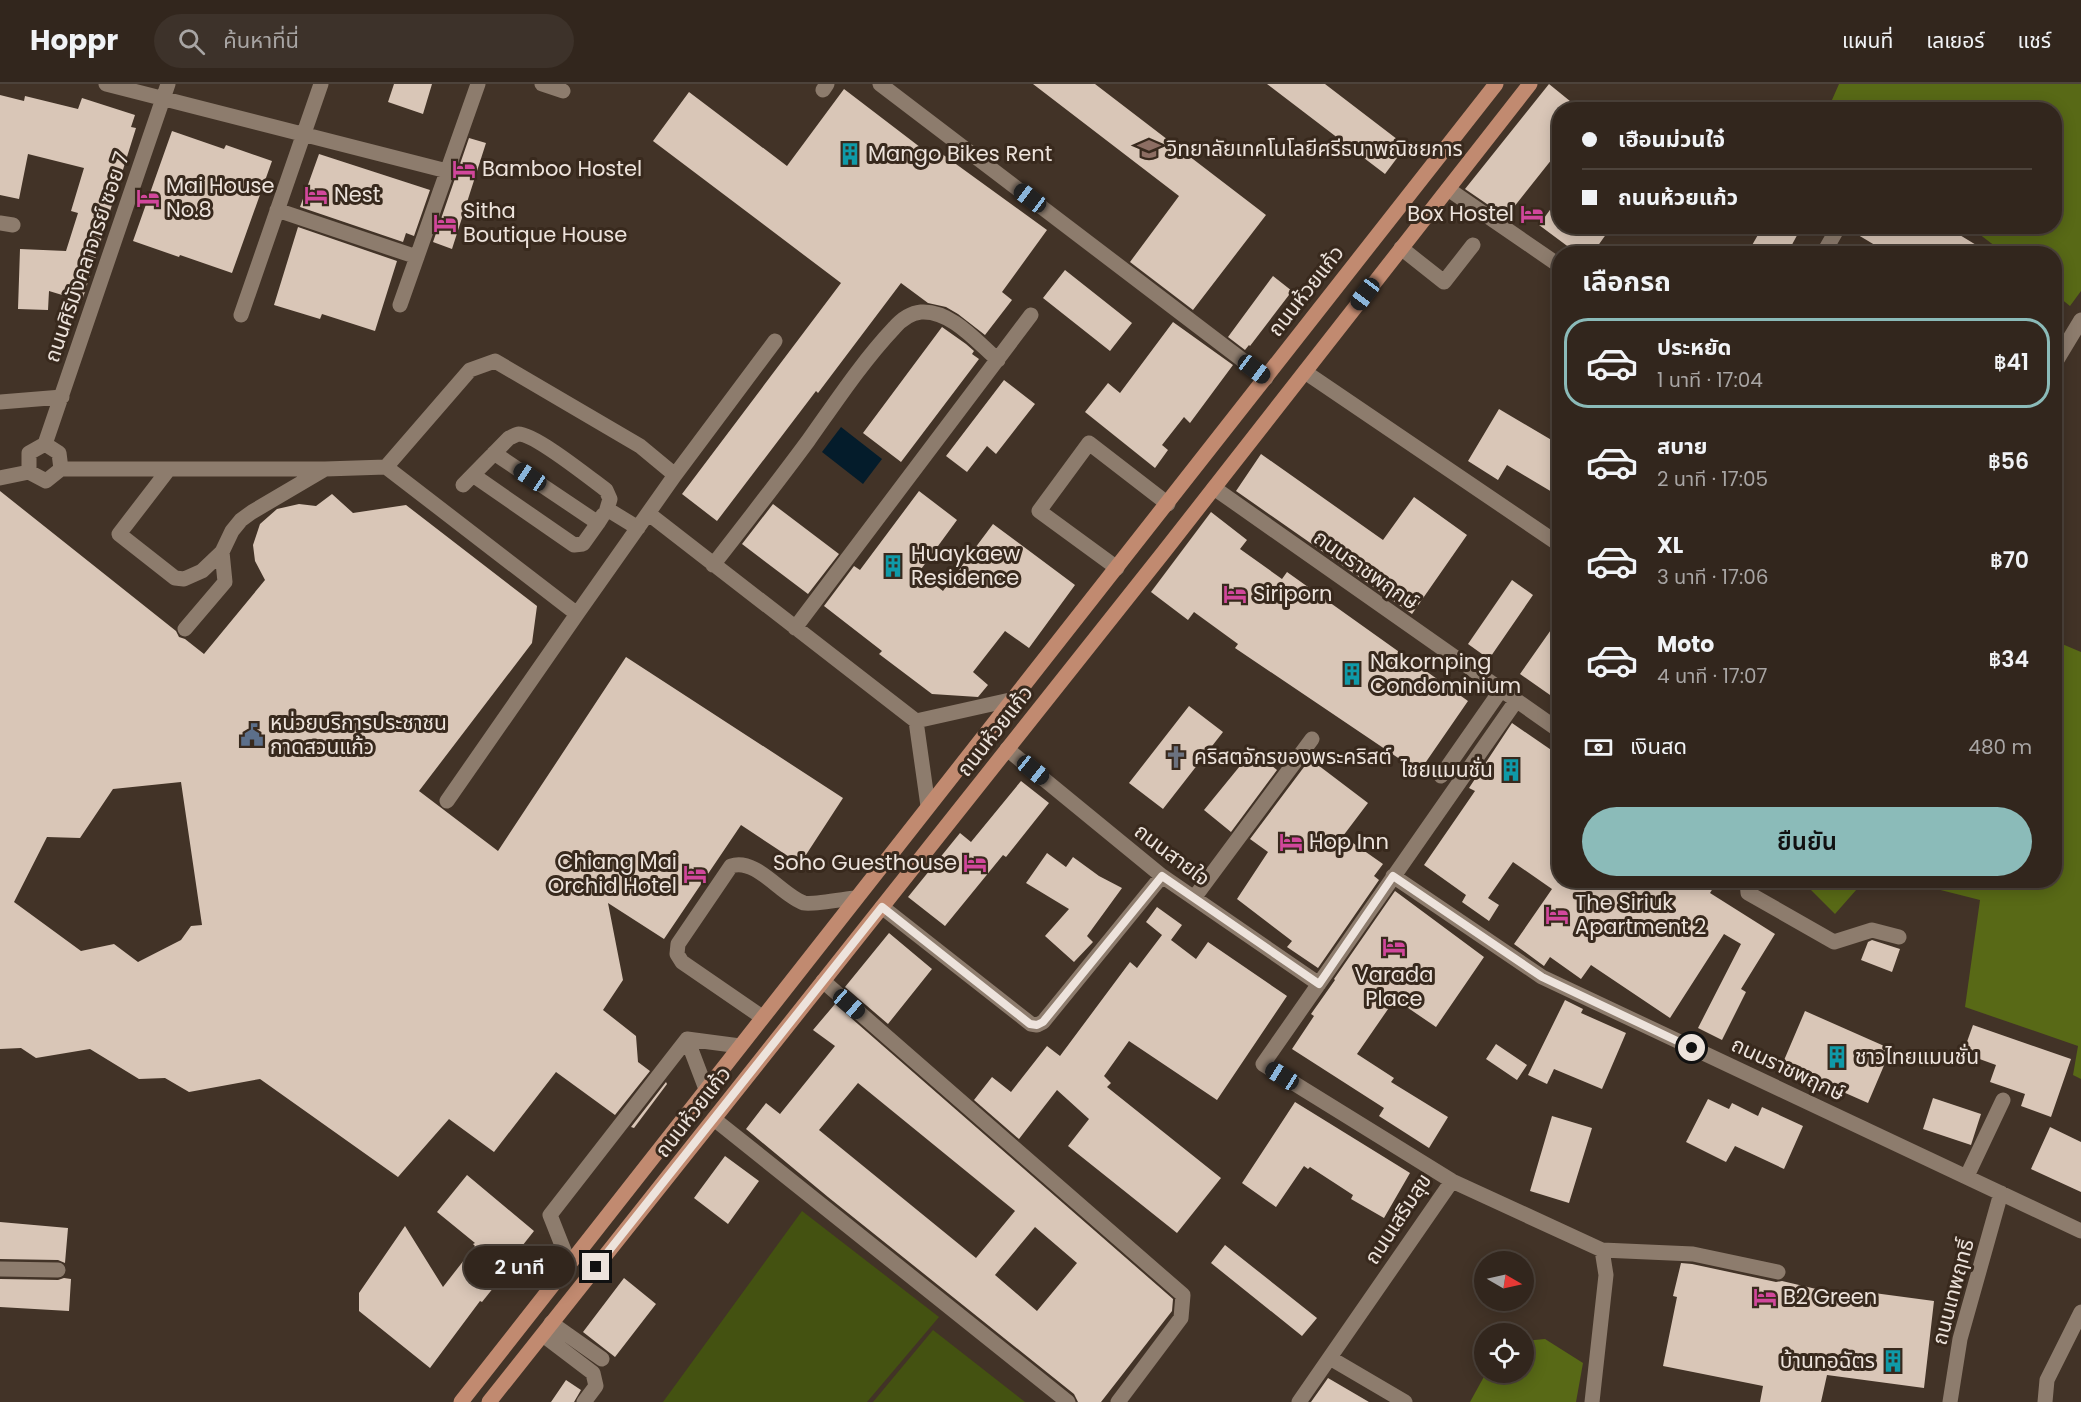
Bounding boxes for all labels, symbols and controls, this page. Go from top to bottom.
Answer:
search box [154,14,574,68]
text: Hoppr [30,21,118,60]
icon: search [175,25,208,58]
text: ค้นหาที่นี่ [223,25,299,56]
text: แผนที่ [1842,26,1893,55]
text: เลเยอร์ [1926,26,1985,55]
text: แชร์ [2018,26,2051,55]
text: เฮือนม่วนใจ๋ [1618,124,1725,155]
place label: วิทยาลัยเทคโนโลยีศรีธนาพณิชยการ [1167,134,1463,163]
school or university icon: วิทยาลัยเทคโนโลยีศรีธนาพณิชยการ [1136,136,1162,162]
place label: Mango Bikes Rent [868,139,1052,168]
building icon: Mango Bikes Rent [837,141,863,167]
street label: ถนนศิริมังคลาจารย์ ซอย 7 [37,148,136,366]
place label: Bamboo Hostel [482,154,642,183]
hotel icon: Bamboo Hostel [451,156,477,182]
place label: Mai House No.8 [166,171,274,224]
place label: Nest [334,180,380,209]
car [1010,180,1050,216]
hotel icon: Nest [303,182,329,208]
text: ถนนห้วยแก้ว [1618,182,1738,213]
hotel icon: Mai House No.8 [135,185,161,211]
place label: Sitha Boutique House [463,196,627,249]
place label: Box Hostel [1407,199,1514,228]
hotel icon: Box Hostel [1519,201,1545,227]
hotel icon: Sitha Boutique House [432,210,458,236]
street label: ถนนห้วยแก้ว [1261,239,1350,342]
text: เลือกรถ [1582,263,1671,300]
car [1347,274,1383,314]
text: ประหยัด [1657,332,1732,363]
icon: car [1585,336,1639,390]
text: ฿41 [1994,347,2029,378]
car [1234,351,1274,387]
text: 1 นาที · 17:04 [1657,366,1763,394]
text: สบาย [1657,431,1707,462]
icon: car [1585,435,1639,489]
text: ฿56 [1988,446,2029,477]
car [510,459,550,495]
text: 2 นาที · 17:05 [1657,465,1768,493]
street label: ถนนราชพฤกษ์ [1308,523,1425,616]
text: XL [1657,530,1683,561]
icon: car [1585,534,1639,588]
place label: Huaykaew Residence [911,539,1020,592]
text: ฿70 [1990,545,2029,576]
building icon: Huaykaew Residence [880,553,906,579]
text: 3 นาที · 17:06 [1657,563,1768,591]
place label: Siriporn [1253,579,1332,608]
hotel icon: Siriporn [1222,581,1248,607]
text: Moto [1657,629,1714,660]
icon: car [1585,633,1639,687]
text: ฿34 [1988,644,2029,675]
place label: Nakornping Condominium [1370,647,1521,700]
building icon: Nakornping Condominium [1339,661,1365,687]
text: 4 นาที · 17:07 [1657,662,1767,690]
street label: ถนนห้วยแก้ว [950,679,1039,782]
place label: หน่วยบริการประชาชน กาดสวนแก้ว [270,708,447,761]
public building icon: หน่วยบริการประชาชน กาดสวนแก้ว [239,722,265,748]
icon: cash [1582,731,1615,764]
text: เงินสด [1630,731,1687,762]
text: 480 m [1968,733,2032,761]
place label: คริสตจักรของพระคริสต์ [1194,742,1392,771]
church icon: คริสตจักรของพระคริสต์ [1163,744,1189,770]
car [1013,752,1053,788]
place label: ไชยแมนชั่น [1400,755,1493,784]
building icon: ไชยแมนชั่น [1498,757,1524,783]
button: ยืนยัน [1582,807,2032,876]
street label: ถนนสายใจ [1128,817,1216,893]
place label: Hop Inn [1309,827,1389,856]
hotel icon: Hop Inn [1278,829,1304,855]
place label: Chiang Mai Orchid Hotel [548,847,677,900]
place label: Soho Guesthouse [773,848,957,877]
hotel icon: Soho Guesthouse [962,850,988,876]
hotel icon: Chiang Mai Orchid Hotel [682,861,708,887]
place label: The Siriuk Apartment 2 [1575,888,1706,941]
hotel icon: The Siriuk Apartment 2 [1544,902,1570,928]
hotel icon: Varada Place [1381,934,1407,960]
place label: Varada Place [1355,960,1433,1013]
car [830,985,868,1023]
street label: ถนนราชพฤกษ์ [1727,1030,1850,1107]
route start [1678,1034,1705,1061]
place label: ชาวไทยแมนชั่น [1855,1042,1979,1071]
building icon: ชาวไทยแมนชั่น [1824,1044,1850,1070]
car [1262,1059,1302,1093]
street label: ถนนห้วยแก้ว [648,1060,737,1163]
street label: ถนนเสริมสุข [1357,1168,1438,1270]
street label: ถนนเทพฤทธิ์ [1924,1235,1981,1348]
callout: 2 นาที [464,1246,575,1288]
north arrow [1474,1251,1534,1311]
map controls [1474,1251,1534,1383]
text: 2 นาที [494,1253,545,1281]
route end [582,1253,609,1280]
place label: B2 Green [1783,1282,1877,1311]
hotel icon: B2 Green [1752,1284,1778,1310]
button: locate [1474,1323,1534,1383]
place label: บ้านทอฉัตร [1780,1346,1875,1375]
building icon: บ้านทอฉัตร [1880,1348,1906,1374]

